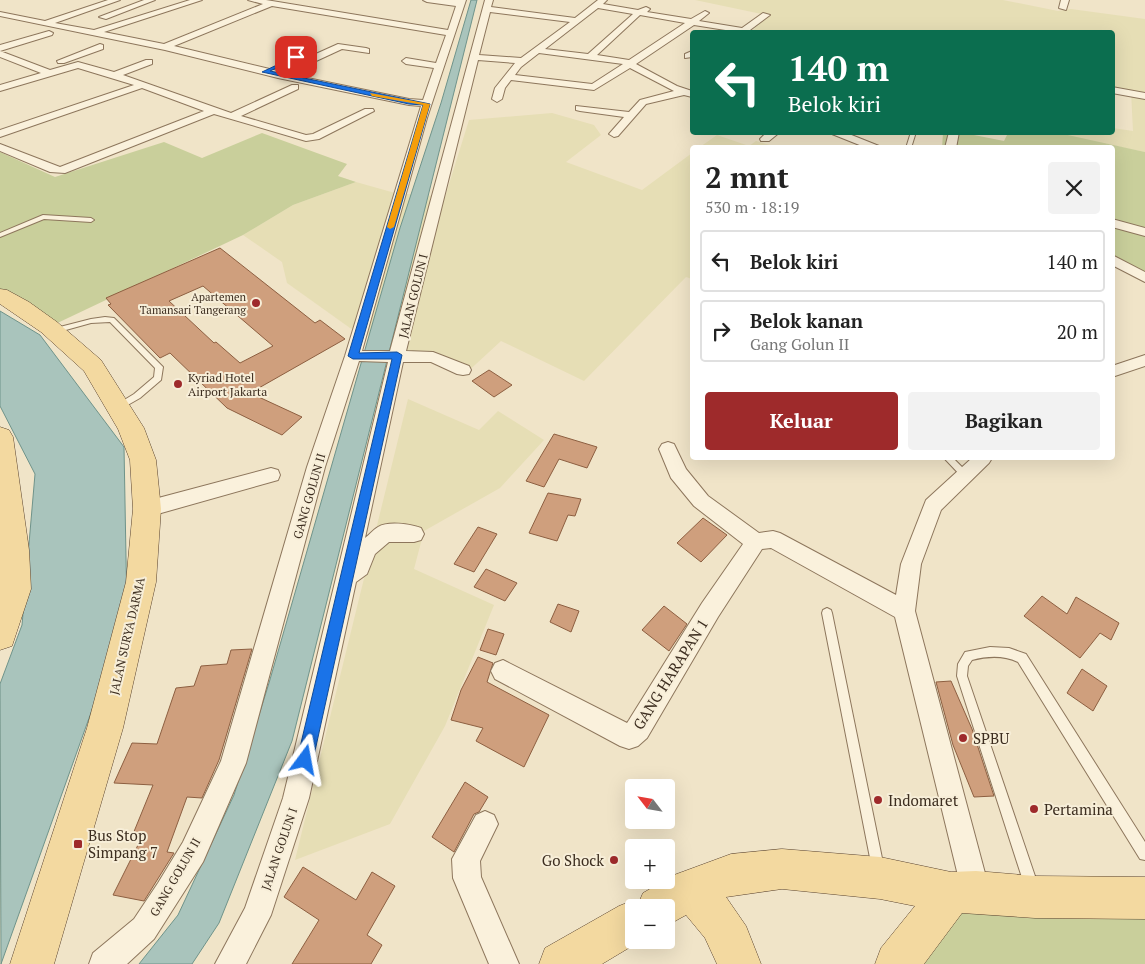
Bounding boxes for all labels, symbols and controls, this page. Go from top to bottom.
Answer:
pin [275,36,317,78]
icon: arrive [282,43,310,71]
text: 140 m [788,45,889,91]
icon: left [705,50,770,115]
text: Belok kiri [788,89,881,118]
text: 2 mnt [705,157,789,197]
button: close [1048,162,1100,214]
text: 530 m · 18:19 [705,196,799,218]
icon: left [707,247,735,275]
text: Belok kiri [750,249,838,274]
text: 140 m [1047,249,1098,274]
street label: JALAN GOLUN I [395,252,431,340]
place label: Apartemen Tamansari Tangerang [140,290,246,317]
marker: Apartemen Tamansari Tangerang [250,297,262,309]
text: Belok kanan [750,308,863,333]
icon: right [707,317,735,345]
text: 20 m [1057,319,1098,344]
text: Gang Golun II [750,333,849,355]
place label: Kyriad Hotel Airport Jakarta [188,370,267,399]
marker: Kyriad Hotel Airport Jakarta [172,378,184,390]
button: Keluar [705,392,898,450]
button: Bagikan [908,392,1100,450]
street label: GANG GOLUN II [290,451,328,541]
street label: JALAN SURYA DARMA [106,575,148,696]
street label: GANG HARAPAN 1 [628,615,712,733]
place label: SPBU [973,728,1009,748]
marker: SPBU [957,732,969,744]
position arrow [278,733,330,785]
north arrow [625,779,675,829]
map controls [625,779,675,949]
place label: Indomaret [888,790,959,810]
marker: Indomaret [872,794,884,806]
place label: Pertamina [1044,799,1113,819]
marker: Pertamina [1028,803,1040,815]
street label: JALAN GOLUN I [258,806,300,892]
place label: Bus Stop Simpang 7 [88,825,158,862]
street label: GANG GOLUN II [146,835,204,919]
marker: Bus Stop Simpang 7 [72,838,84,850]
button: + [625,839,675,889]
place label: Go Shock [542,850,604,870]
marker: Go Shock [608,854,620,866]
button: − [625,899,675,949]

